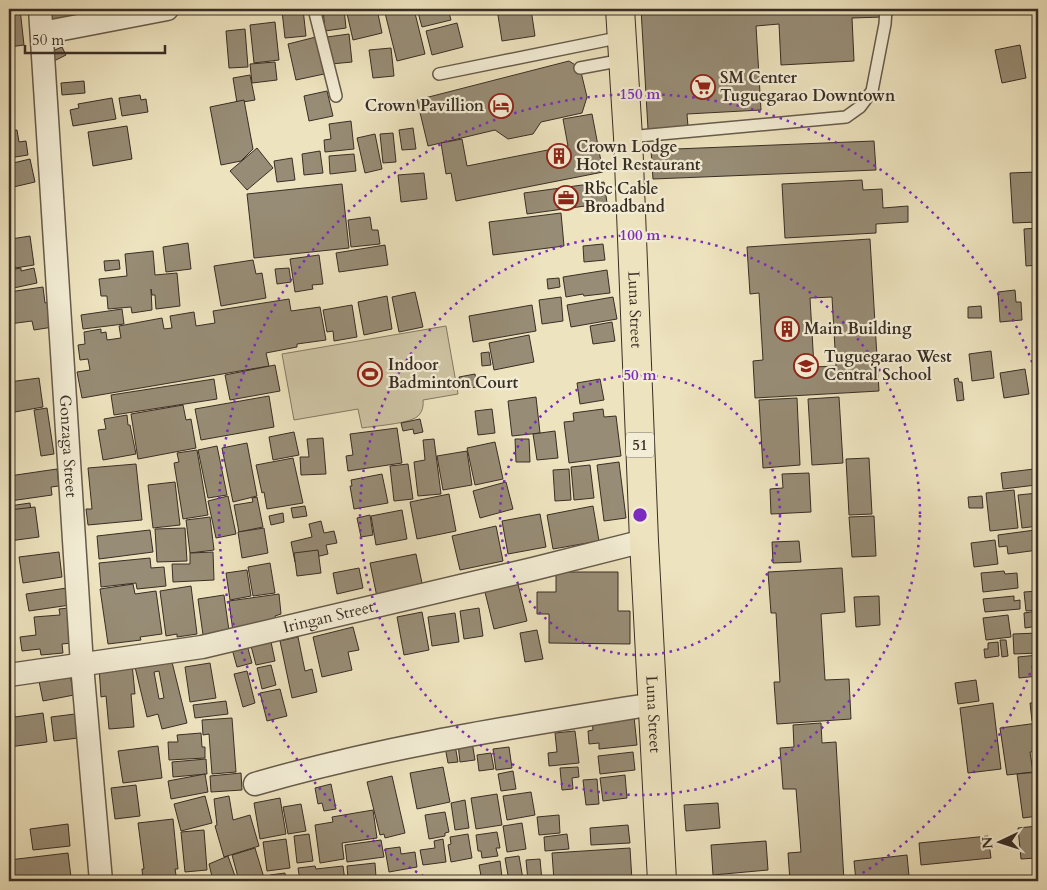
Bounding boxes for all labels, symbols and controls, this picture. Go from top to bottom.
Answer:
scale bar [25,22,165,54]
text: 50 m [32,30,64,50]
place label: SM Center Tuguegarao Downtown [720,67,896,107]
supermarket icon: SM Center Tuguegarao Downtown [690,74,716,100]
text: 150 m [620,84,661,104]
hotel icon: Crown Pavillion [488,93,514,119]
place label: Crown Pavillion [365,95,485,117]
place label: Crown Lodge Hotel Restaurant [576,136,701,176]
building icon: Crown Lodge Hotel Restaurant [546,143,572,169]
place label: Rbc Cable Broadband [584,178,665,218]
office icon: Rbc Cable Broadband [553,185,579,211]
text: 100 m [620,225,661,245]
street label: Luna Street [622,271,647,349]
building icon: Main Building [774,316,800,342]
place label: Main Building [804,318,912,340]
place label: Tuguegarao West Central School [824,346,952,386]
school or university icon: Tuguegarao West Central School [793,353,819,379]
place label: Indoor Badminton Court [388,354,519,394]
sports icon: Indoor Badminton Court [357,361,383,387]
text: 50 m [623,365,657,385]
street label: Gonzaga Street [54,394,82,498]
road number: 51 [626,432,654,458]
centre of rings [631,506,649,524]
street label: Iringan Street [281,596,376,639]
street label: Luna Street [640,675,666,753]
north arrow [974,818,1024,868]
text: N [978,836,997,850]

